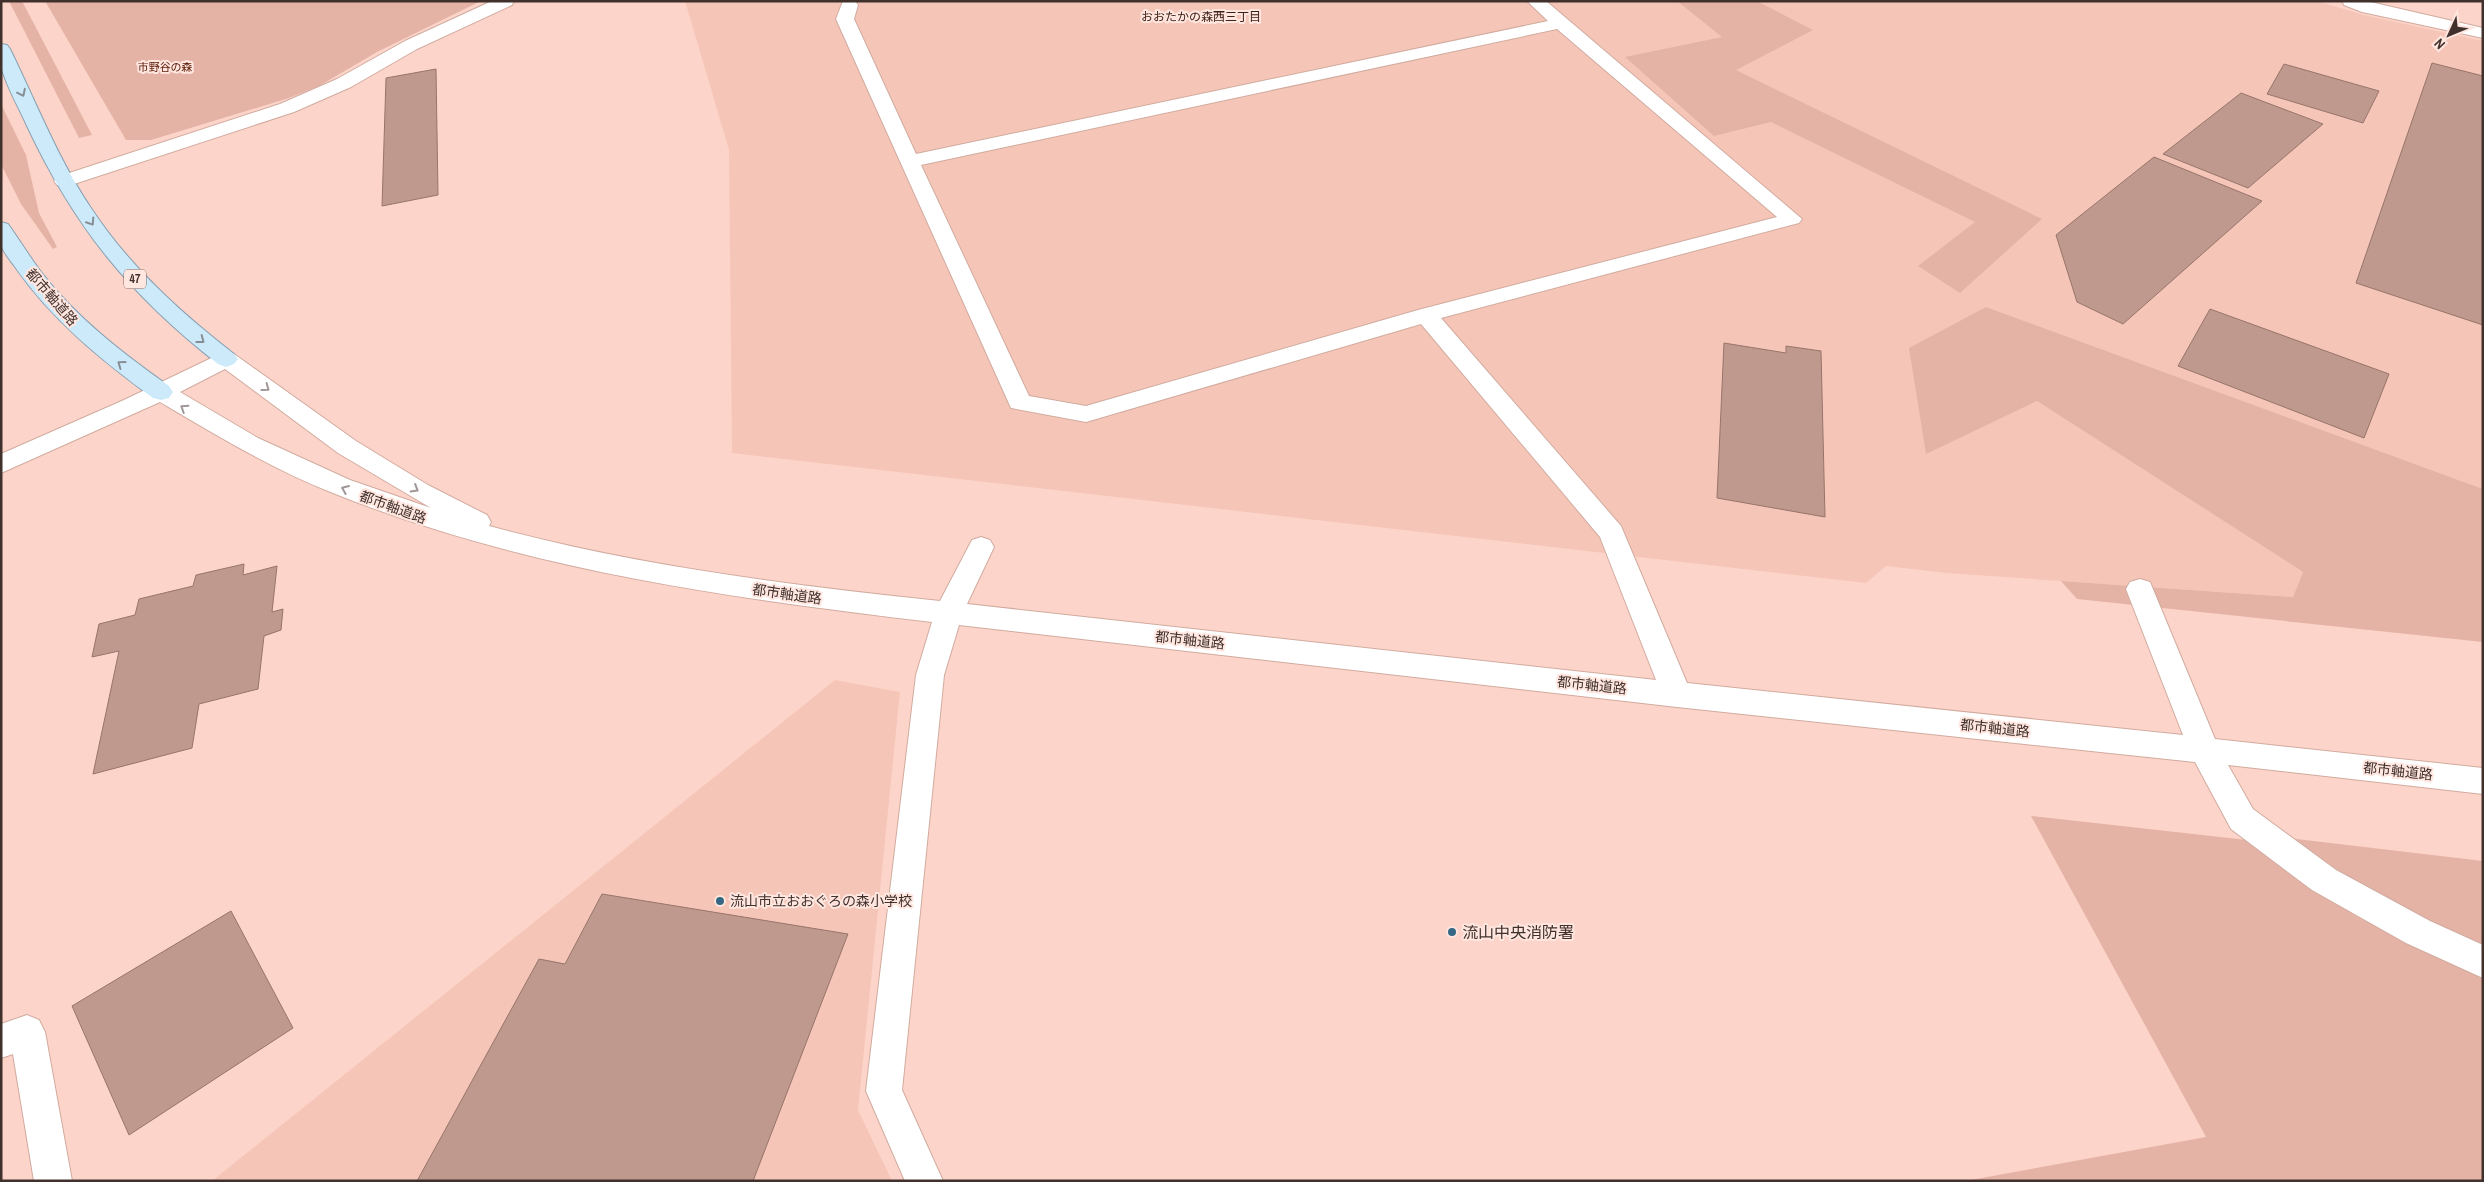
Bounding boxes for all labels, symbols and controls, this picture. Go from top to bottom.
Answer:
district label: おおたかの森西三丁目 [1141,9,1261,25]
north arrow [2424,10,2474,60]
text: N [2430,35,2449,53]
park label: 市野谷の森 [138,60,193,74]
one-way arrow [16,88,27,97]
one-way arrow [84,216,94,225]
street label: 都市軸道路 [22,265,82,329]
road number: 47 [124,270,146,288]
one-way arrow [195,334,205,343]
one-way arrow [117,361,127,370]
one-way arrow [260,382,270,391]
one-way arrow [181,405,190,414]
one-way arrow [409,482,418,492]
one-way arrow [341,485,350,495]
street label: 都市軸道路 [357,487,429,527]
street label: 都市軸道路 [751,580,823,608]
street label: 都市軸道路 [1154,627,1226,653]
street label: 都市軸道路 [1556,672,1628,698]
street label: 都市軸道路 [1959,715,2031,741]
street label: 都市軸道路 [2362,758,2434,784]
place label: 流山市立おおぐろの森小学校 [730,892,912,910]
marker: 流山市立おおぐろの森小学校 [714,895,726,907]
place label: 流山中央消防署 [1462,921,1574,943]
marker: 流山中央消防署 [1446,926,1458,938]

